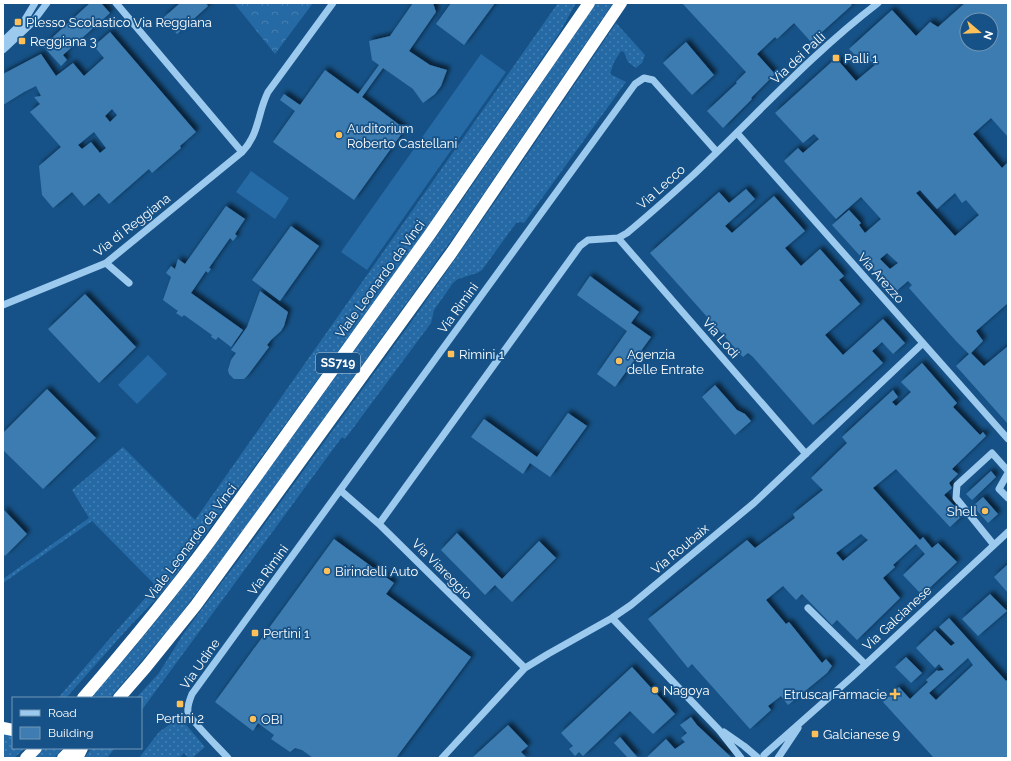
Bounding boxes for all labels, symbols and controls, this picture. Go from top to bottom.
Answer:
north arrow [959,12,999,52]
place label: Plesso Scolastico Via Reggiana [26,15,212,30]
marker: Plesso Scolastico Via Reggiana [13,17,23,27]
street label: Via dei Palli [768,29,828,87]
text: N [980,29,995,41]
place label: Reggiana 3 [30,34,97,49]
marker: Reggiana 3 [17,36,27,46]
place label: Palli 1 [844,51,878,66]
marker: Palli 1 [831,53,841,63]
place label: Auditorium Roberto Castellani [347,121,457,151]
marker: Auditorium Roberto Castellani [334,130,344,140]
street label: Via Lecco [634,162,688,212]
street label: Via di Reggiana [91,191,173,259]
street label: Viale Leonardo da Vinci [332,217,428,341]
street label: Via Arezzo [854,250,908,307]
street label: Via Rimini [435,280,481,336]
street label: Via Lodi [700,315,742,361]
place label: Rimini 1 [459,347,505,362]
place label: Agenzia delle Entrate [627,347,704,377]
marker: Rimini 1 [446,349,456,359]
road number: SS719 [316,353,360,373]
marker: Agenzia delle Entrate [614,356,624,366]
street label: Viale Leonardo da Vinci [142,481,240,603]
place label: Shell [947,504,977,519]
marker: Shell [980,506,990,516]
street label: Via Roubaix [648,520,712,577]
street label: Via Viareggio [409,536,475,602]
street label: Via Rimini [245,542,291,598]
place label: Birindelli Auto [335,564,419,579]
marker: Birindelli Auto [322,566,332,576]
street label: Via Galcianese [860,582,935,654]
place label: Pertini 1 [263,626,310,641]
marker: Pertini 1 [250,628,260,638]
street label: Via Udine [177,636,223,692]
place label: Nagoya [663,683,710,698]
marker: Nagoya [650,685,660,695]
place label: Etrusca Farmacie [784,687,887,702]
marker: Etrusca Farmacie [890,689,900,699]
legend [12,697,142,749]
marker: Pertini 2 [175,699,185,709]
text: Road [48,706,77,720]
place label: Pertini 2 [156,711,204,726]
place label: OBI [261,712,283,727]
marker: OBI [248,714,258,724]
text: Building [48,726,94,740]
place label: Galcianese 9 [823,727,900,742]
marker: Galcianese 9 [810,729,820,739]

